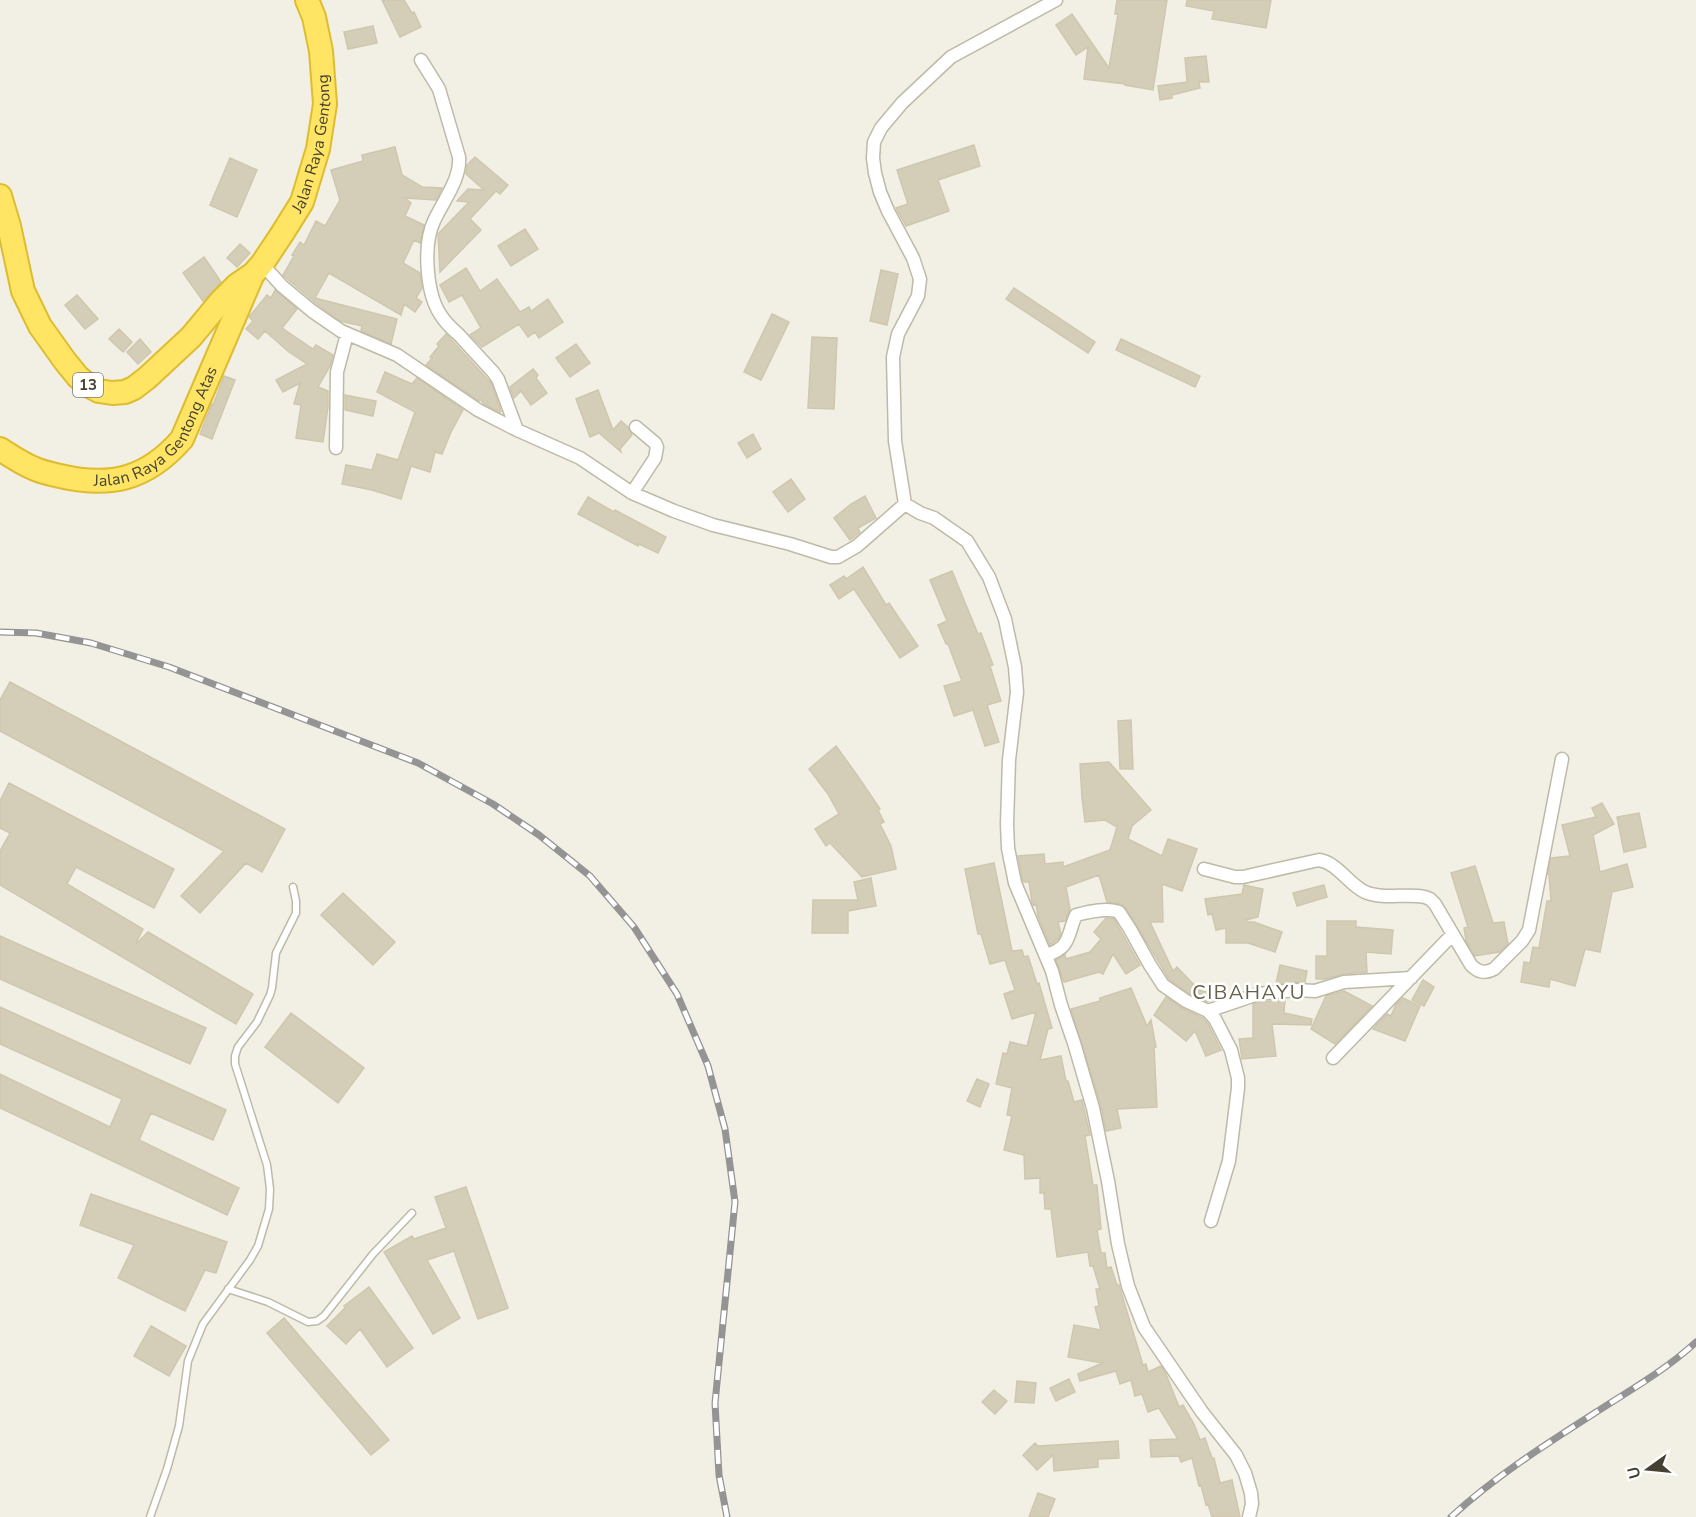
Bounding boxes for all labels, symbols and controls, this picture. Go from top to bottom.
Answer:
street label: Jalan Raya Gentong [286,74,336,218]
street label: Jalan Raya Gentong Atas [92,363,223,492]
road number: 13 [73,373,103,397]
district label: CIBAHAYU [1192,979,1306,1006]
north arrow [1618,1439,1678,1499]
text: U [1622,1464,1647,1481]

